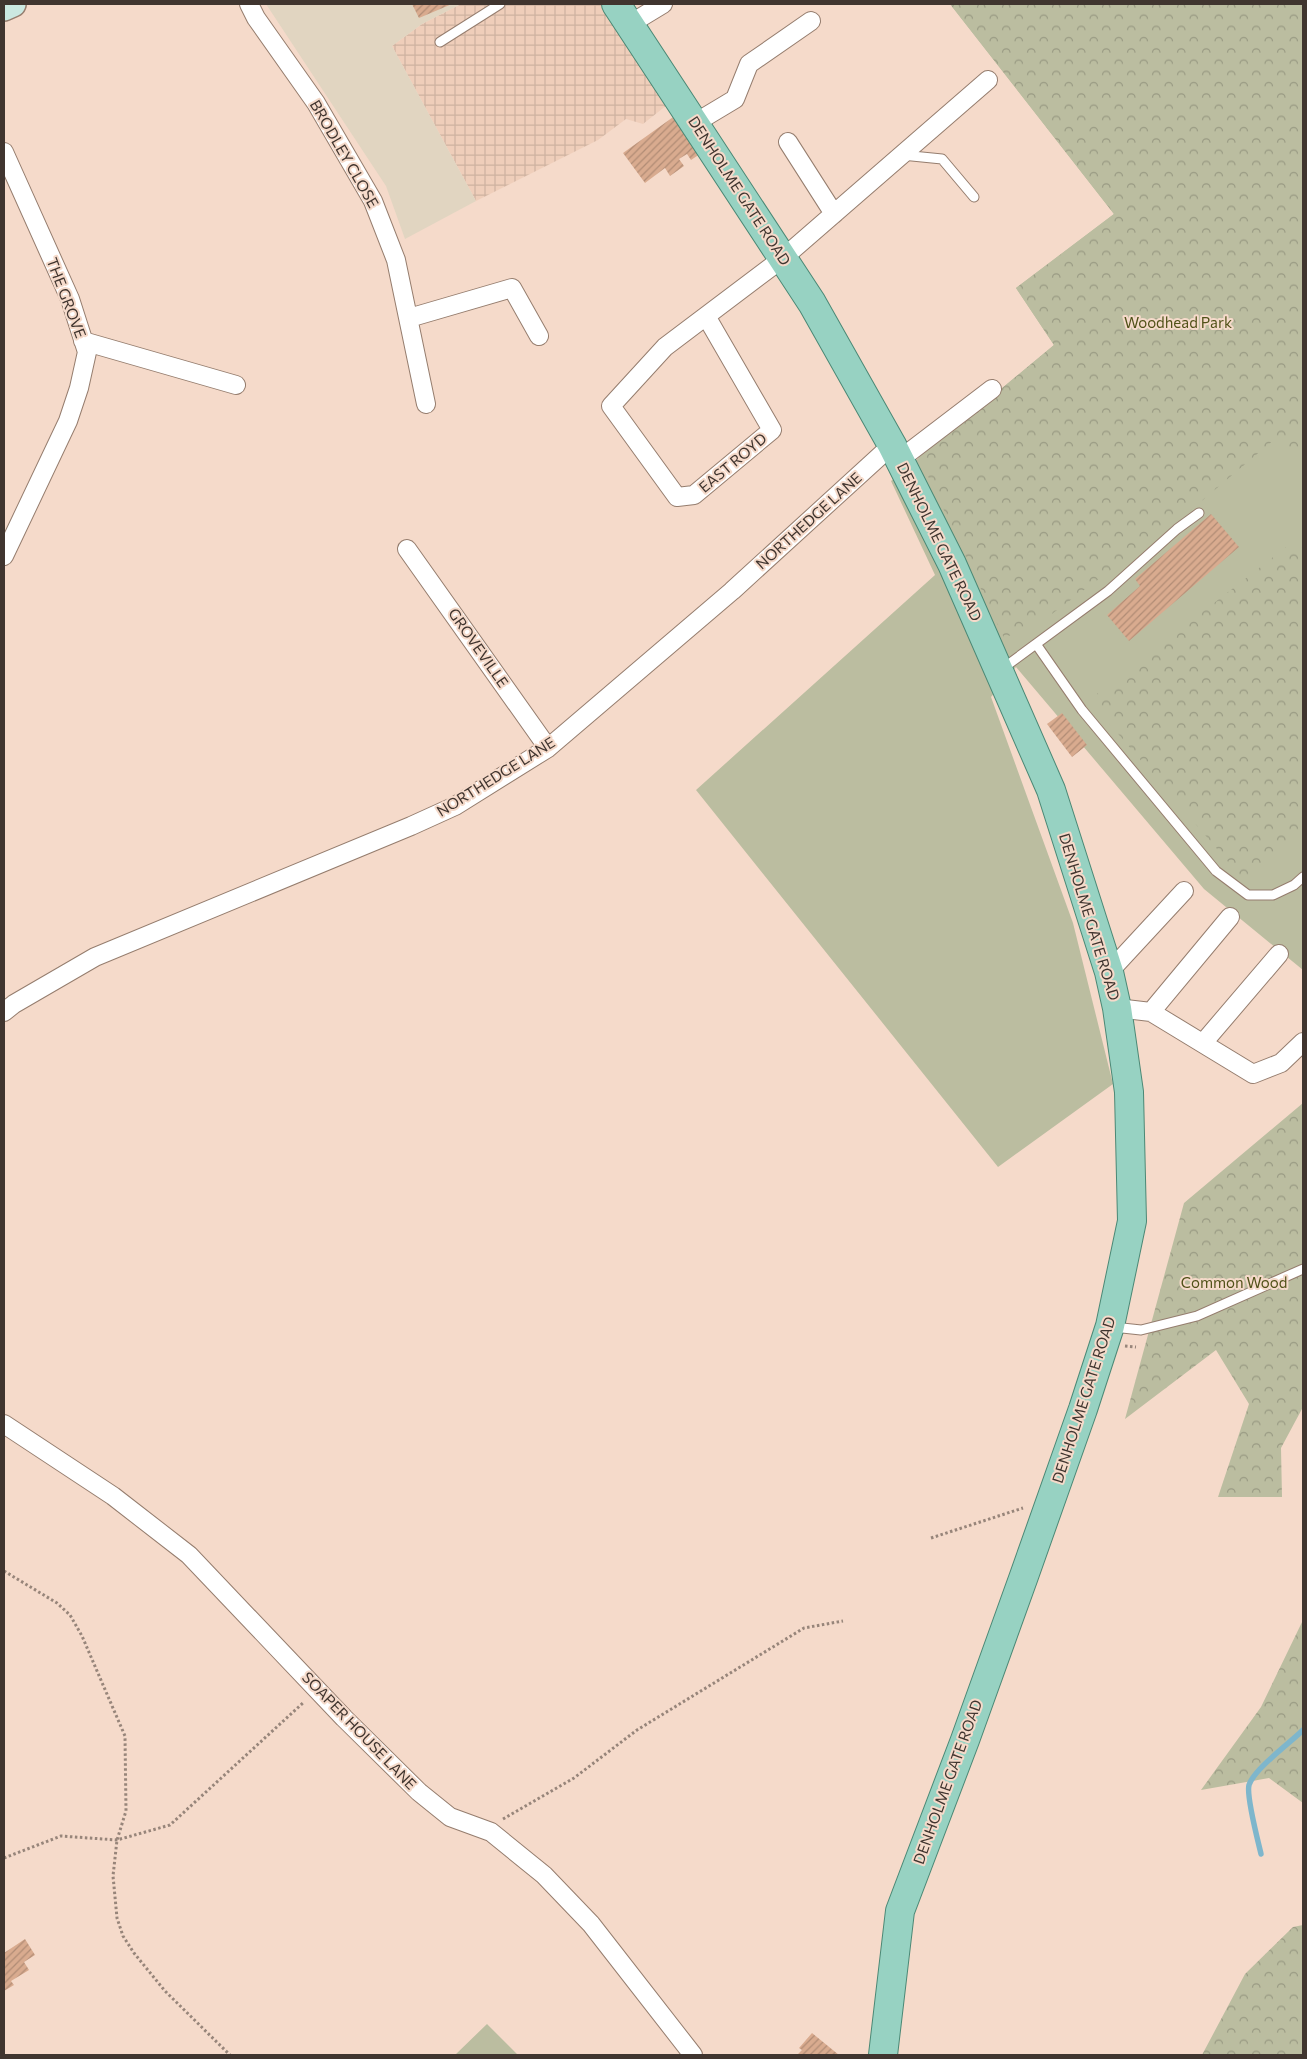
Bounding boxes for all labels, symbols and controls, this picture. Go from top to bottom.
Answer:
street label: BRODLEY CLOSE [307,96,383,211]
street label: DENHOLME GATE ROAD [685,113,795,268]
street label: THE GROVE [43,255,91,340]
park label: Woodhead Park [1124,313,1232,331]
street label: EAST ROYD [695,429,770,496]
street label: DENHOLME GATE ROAD [894,459,986,624]
street label: NORTHEDGE LANE [752,468,865,572]
street label: GROVEVILLE [445,604,513,691]
street label: NORTHEDGE LANE [433,732,558,820]
street label: DENHOLME GATE ROAD [1056,831,1124,1003]
park label: Common Wood [1181,1273,1287,1291]
street label: DENHOLME GATE ROAD [1048,1314,1118,1485]
street label: SOAPER HOUSE LANE [299,1668,421,1793]
street label: DENHOLME GATE ROAD [909,1697,985,1866]

